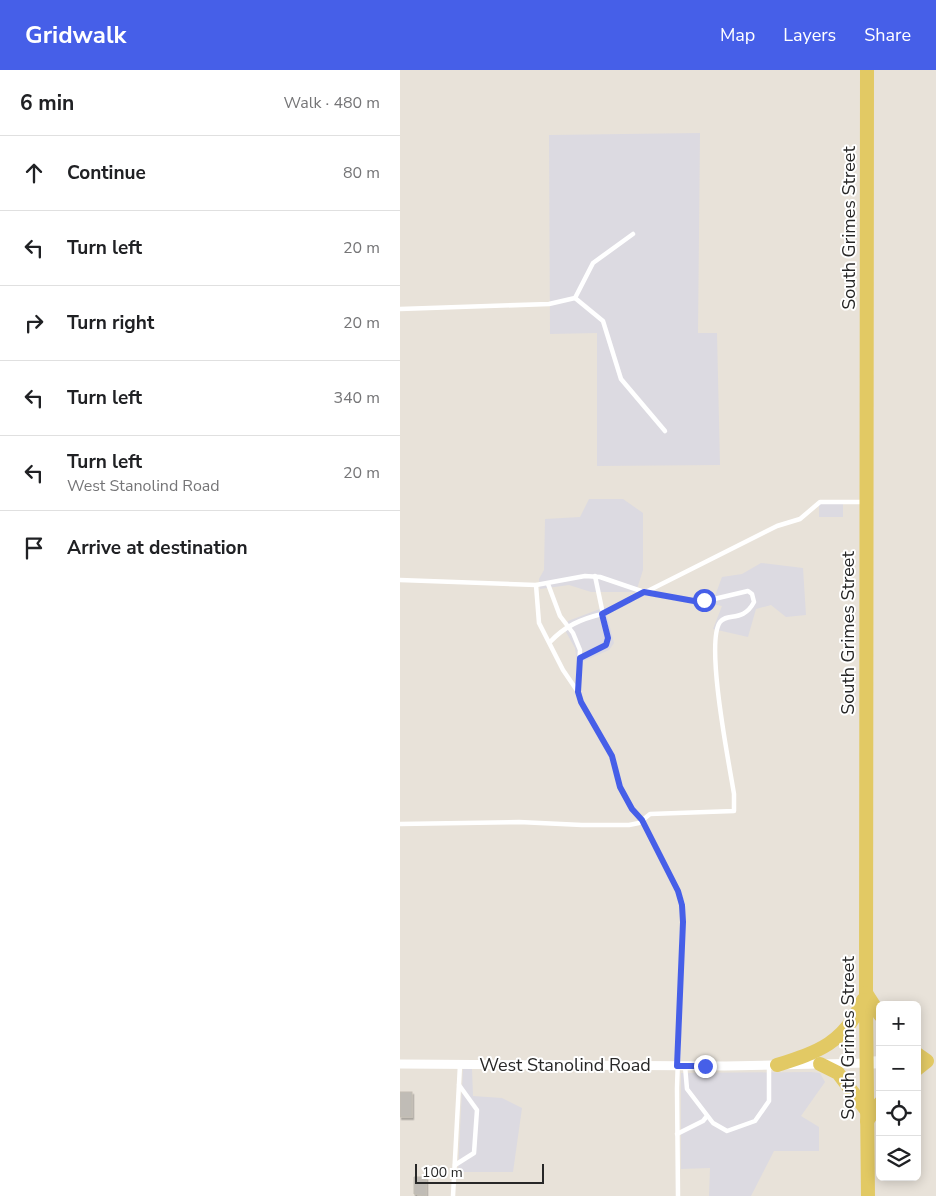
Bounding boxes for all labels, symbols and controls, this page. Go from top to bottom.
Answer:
text: Gridwalk [25,19,126,51]
text: Map [720,23,755,47]
text: Layers [783,23,836,47]
text: Share [864,23,911,47]
text: 6 min [20,89,74,117]
text: Walk · 480 m [284,92,380,114]
street label: South Grimes Street [837,146,861,310]
icon: ahead [20,159,48,187]
text: Continue [67,160,146,186]
text: 80 m [343,162,380,184]
icon: left [20,234,48,262]
text: Turn left [67,235,142,261]
text: 20 m [343,237,380,259]
icon: right [20,309,48,337]
text: Turn right [67,310,154,336]
text: 20 m [343,312,380,334]
icon: left [20,384,48,412]
text: Turn left [67,385,142,411]
text: 340 m [333,387,380,409]
text: Turn left [67,449,142,475]
icon: left [20,459,48,487]
text: 20 m [343,462,380,484]
text: West Stanolind Road [67,475,220,497]
icon: arrive [20,534,48,562]
text: Arrive at destination [67,535,248,561]
street label: South Grimes Street [836,551,860,715]
route start [693,589,716,612]
street label: South Grimes Street [836,956,860,1120]
map controls [876,1001,921,1181]
button: + [876,1001,921,1046]
button: − [876,1046,921,1091]
street label: West Stanolind Road [479,1053,651,1077]
route end [694,1055,717,1078]
button: locate [876,1091,921,1136]
button: layers [876,1136,921,1181]
scale bar [415,1161,544,1184]
text: 100 m [422,1163,463,1182]

